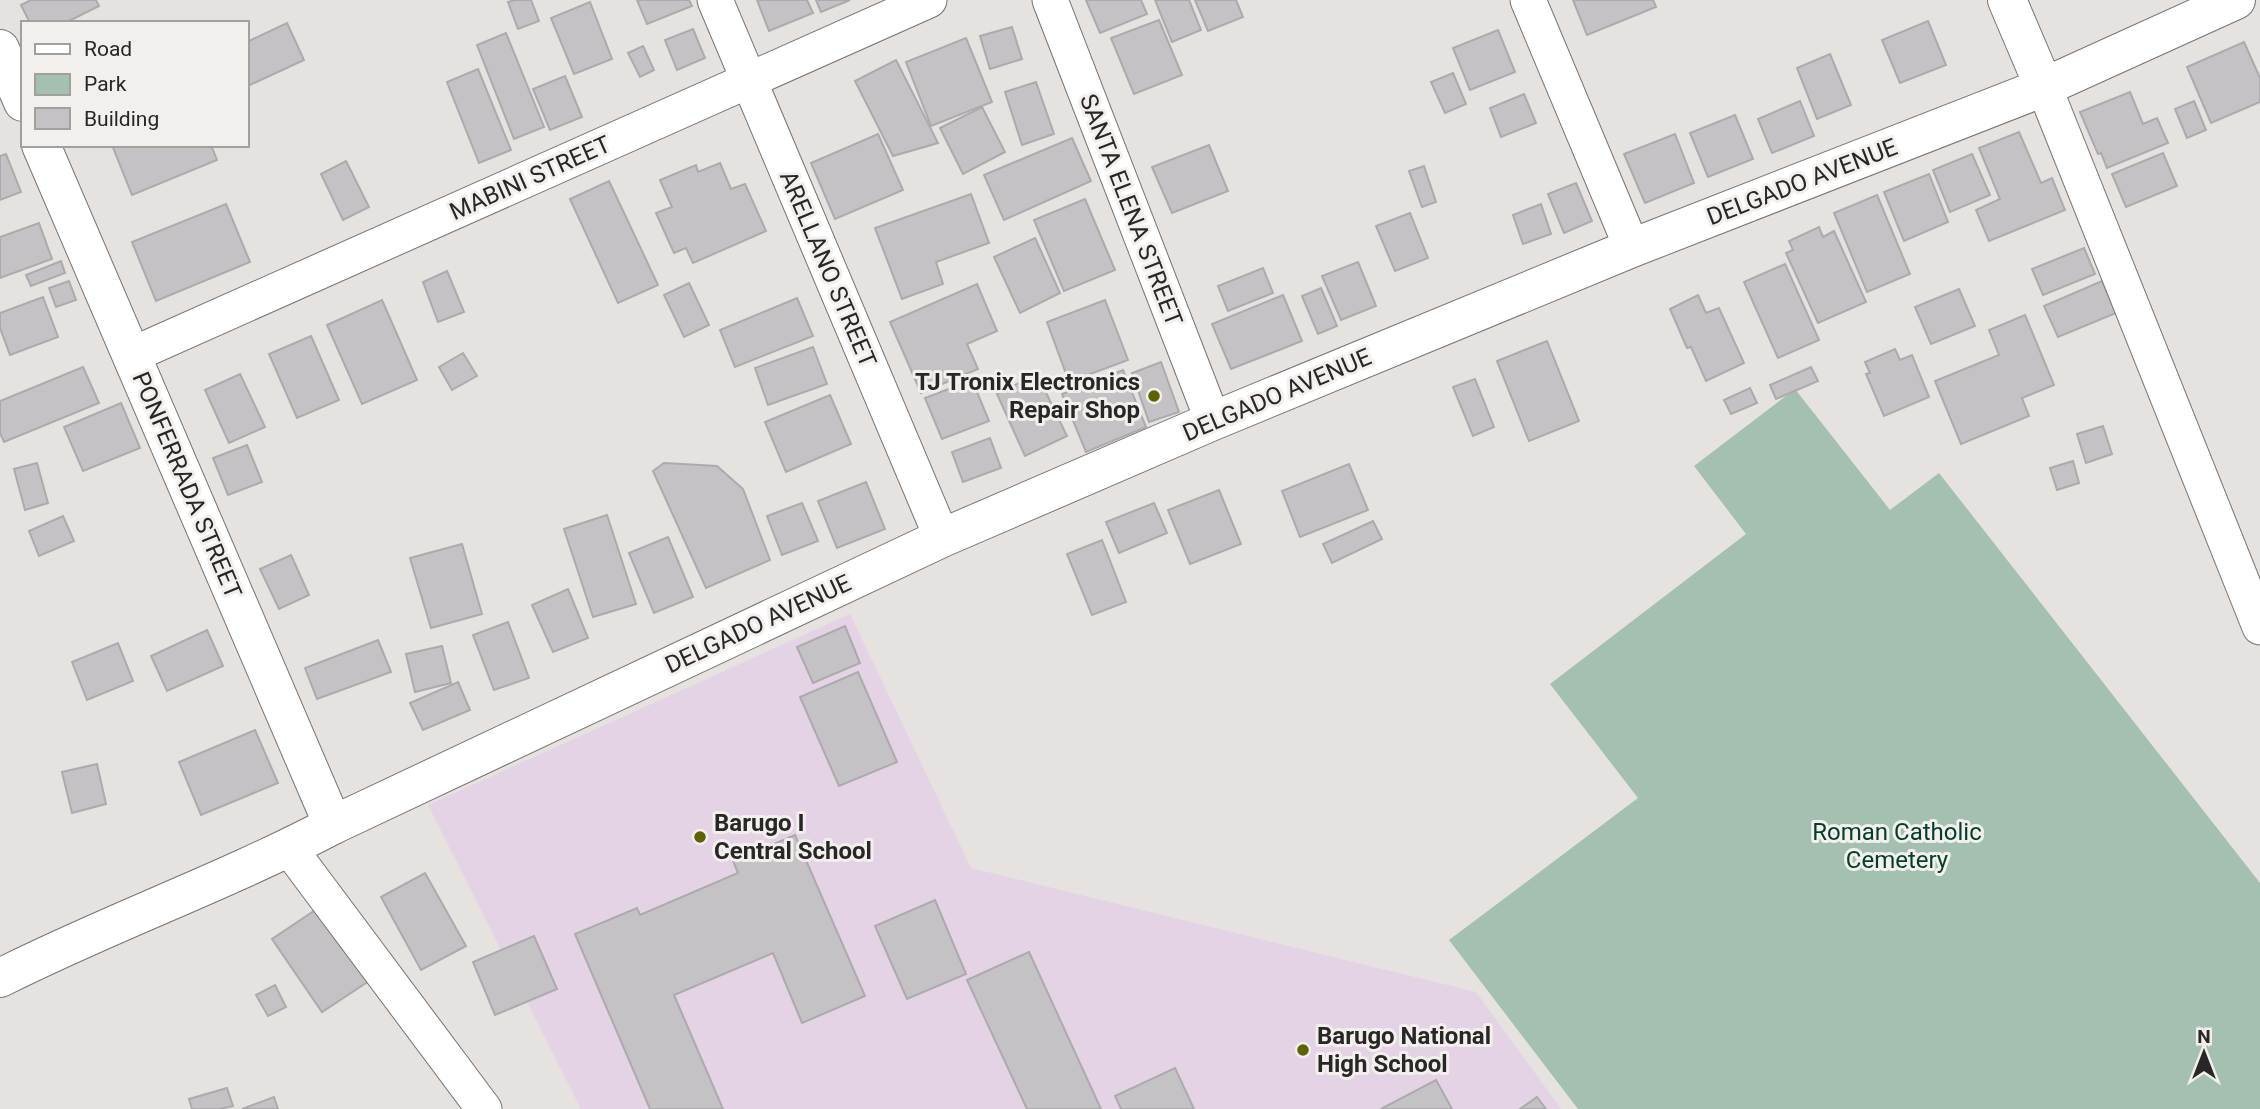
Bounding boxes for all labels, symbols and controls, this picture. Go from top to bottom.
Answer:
legend [21,21,248,147]
text: Road [84,37,132,61]
text: Park [84,72,127,96]
street label: SANTA ELENA STREET [1074,90,1188,330]
text: Building [84,107,159,131]
street label: MABINI STREET [445,130,615,226]
street label: DELGADO AVENUE [1703,133,1901,231]
street label: ARELLANO STREET [774,167,882,371]
street label: DELGADO AVENUE [1179,343,1375,447]
street label: PONFERRADA STREET [127,368,247,602]
place label: TJ Tronix Electronics Repair Shop [915,368,1140,424]
marker: TJ Tronix Electronics Repair Shop [1146,388,1162,404]
street label: DELGADO AVENUE [661,569,855,679]
place label: Barugo I Central School [714,809,872,865]
park label: Roman Catholic Cemetery [1812,818,1982,874]
marker: Barugo I Central School [692,829,708,845]
north arrow [2169,1018,2239,1088]
place label: Barugo National High School [1317,1022,1491,1078]
text: N [2197,1025,2211,1048]
marker: Barugo National High School [1295,1042,1311,1058]

